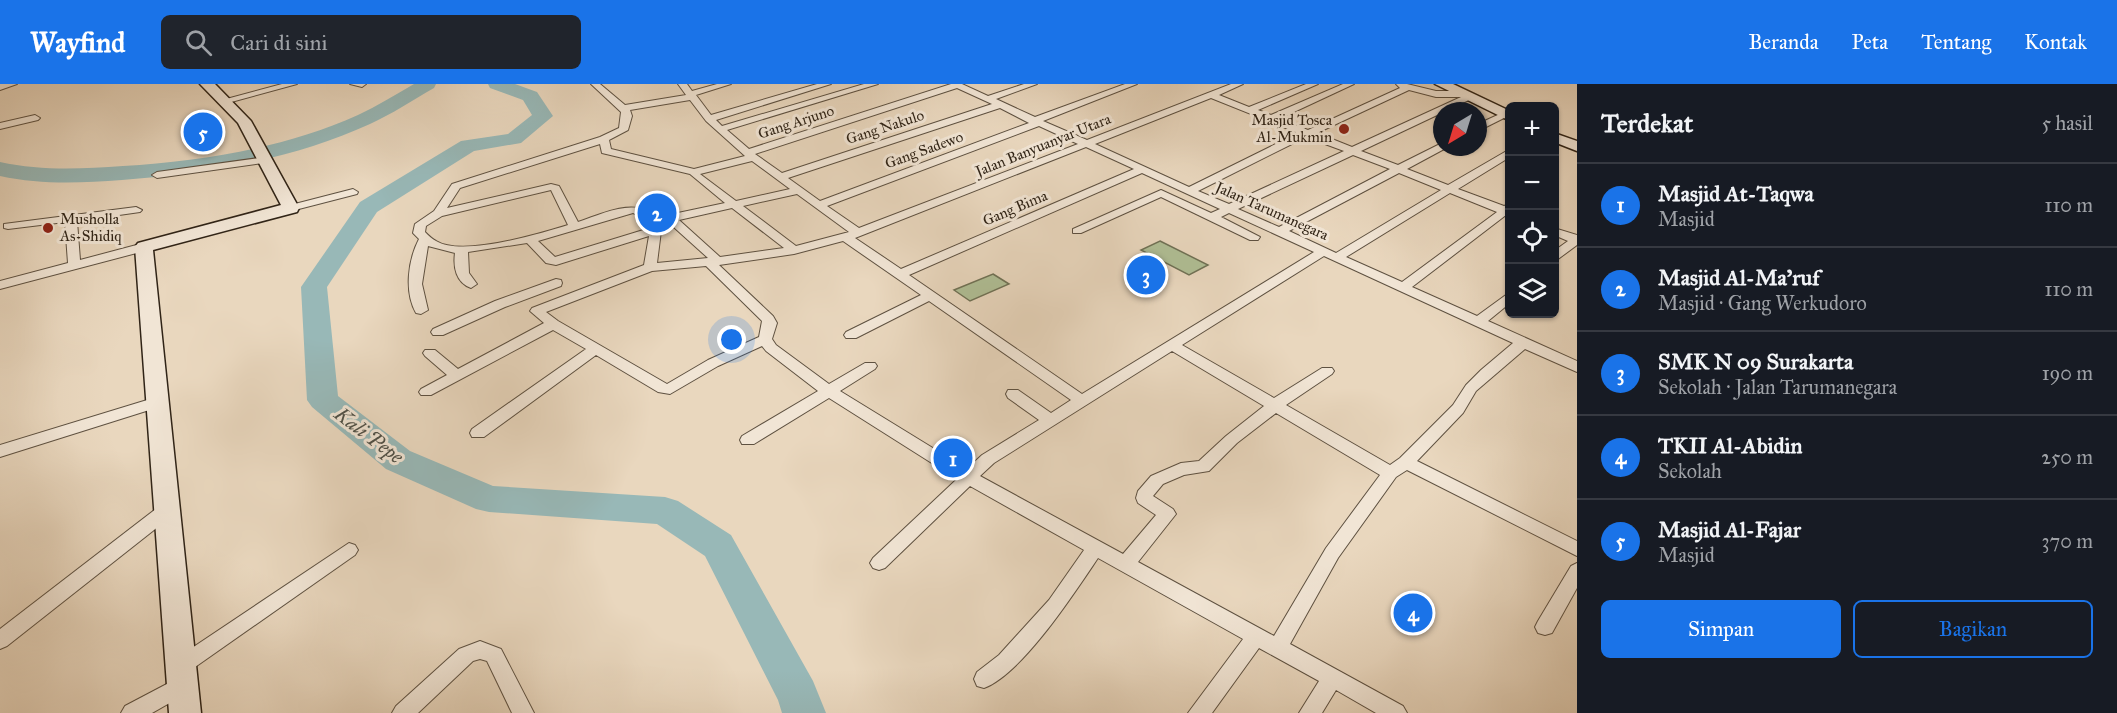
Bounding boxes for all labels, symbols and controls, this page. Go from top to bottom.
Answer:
search box [161,15,581,69]
text: Wayfind [30,25,125,60]
icon: search [182,26,215,59]
text: Cari di sini [230,29,327,56]
text: Beranda [1748,29,1819,55]
text: Peta [1852,29,1888,55]
text: Tentang [1921,29,1991,55]
text: Kontak [2024,29,2087,55]
street label: Gang Arjuno [756,101,837,143]
north arrow [1433,102,1487,156]
map controls [1505,102,1559,318]
button: + [1505,102,1559,156]
street label: Gang Nakulo [844,106,927,148]
text: Terdekat [1601,107,1693,139]
street label: Jalan Banyuanyar Utara [971,109,1114,182]
pin: 5 [184,110,222,154]
place label: Masjid Tosca Al-Mukmin [1251,111,1333,146]
text: 5 hasil [2042,111,2093,135]
marker: Masjid Tosca Al-Mukmin [1337,122,1351,136]
street label: Gang Sadewo [882,127,966,172]
button: − [1505,156,1559,210]
street label: Jalan Tarumanegara [1210,177,1332,245]
text: Masjid At-Taqwa [1658,180,1814,207]
street label: Gang Bima [980,186,1051,230]
pin: 2 [638,190,676,236]
text: 1 [1617,193,1624,217]
text: 110 m [2045,193,2093,217]
text: Masjid [1658,207,1715,231]
place label: Musholla As-Shidiq [59,210,122,246]
button: locate [1505,210,1559,264]
marker: Musholla As-Shidiq [41,221,55,235]
pin: 3 [1126,252,1166,297]
button: layers [1505,264,1559,318]
text: Masjid Al-Ma'ruf [1658,264,1820,291]
text: 2 [1616,277,1625,301]
text: 110 m [2045,277,2093,301]
text: Masjid · Gang Werkudoro [1658,291,1867,315]
your location [717,325,746,354]
text: SMK N 09 Surakarta [1658,348,1853,375]
text: 3 [1617,361,1625,385]
text: 190 m [2042,361,2093,385]
text: Sekolah · Jalan Tarumanegara [1658,375,1897,399]
water label: Kali Pepe [329,401,408,470]
text: TKII Al-Abidin [1658,432,1802,459]
pin: 1 [934,436,972,481]
text: 4 [1615,445,1626,469]
text: 250 m [2041,445,2093,469]
text: Sekolah [1658,459,1722,483]
text: Masjid Al-Fajar [1658,516,1801,543]
text: 5 [1616,529,1625,553]
text: 370 m [2042,529,2093,553]
text: Masjid [1658,543,1715,567]
pin: 4 [1394,590,1432,636]
button: Simpan [1601,600,1841,658]
button: Bagikan [1853,600,2093,658]

